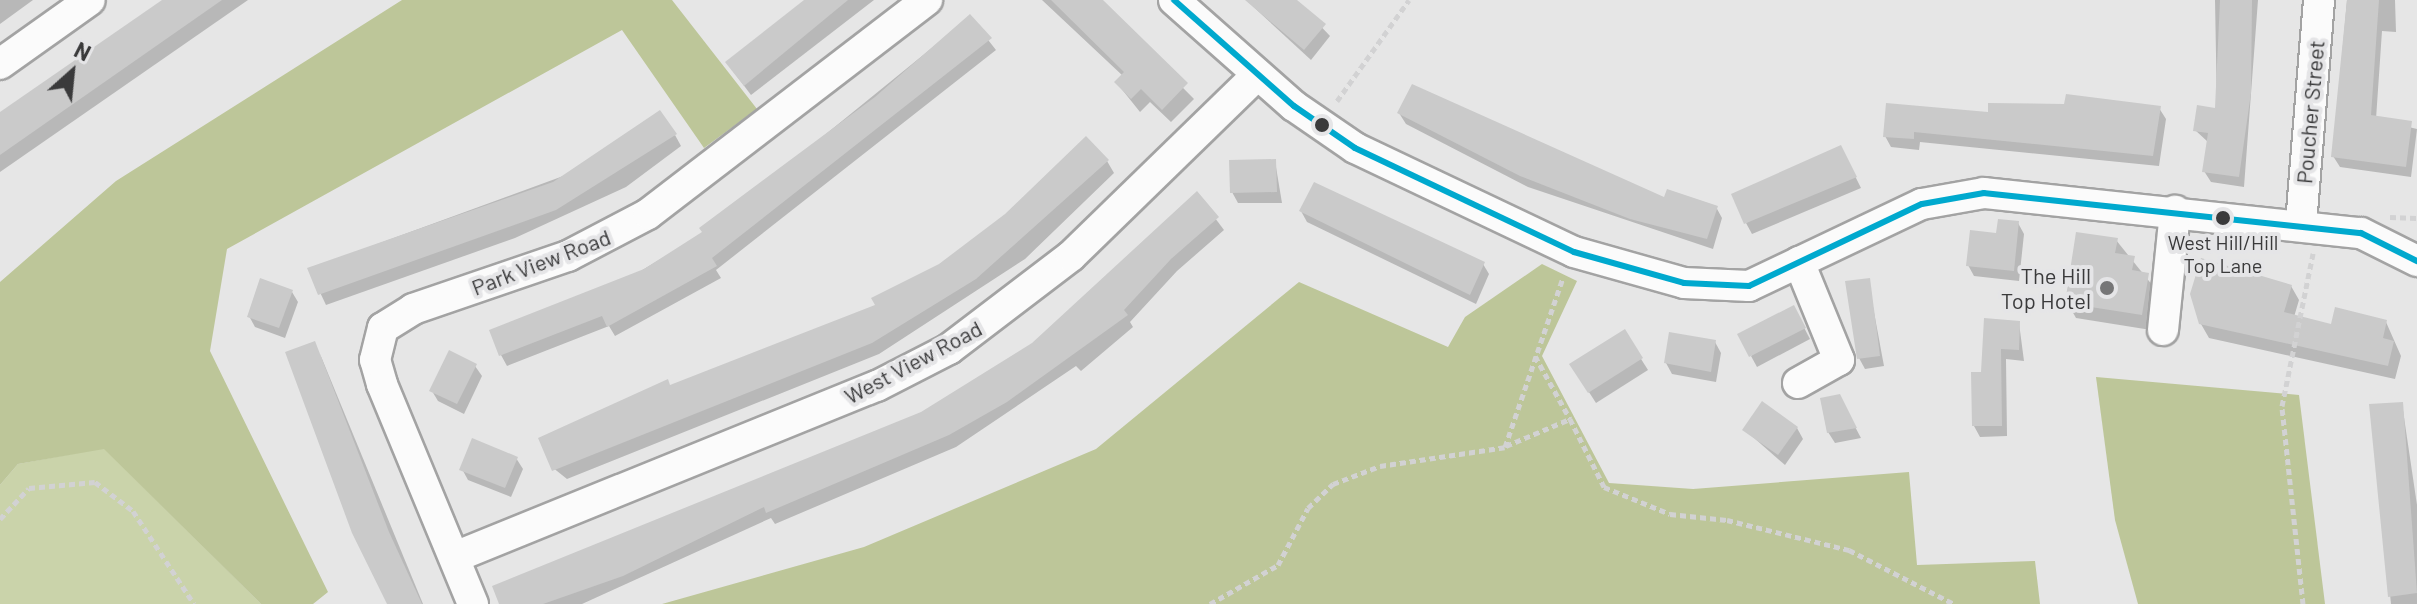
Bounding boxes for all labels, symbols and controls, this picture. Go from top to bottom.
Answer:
north arrow [32,32,112,112]
text: N [70,36,95,66]
street label: Poucher Street [2291,39,2329,185]
unlabelled marker [1314,117,1330,133]
marker: West Hill/Hill Top Lane [2215,210,2231,226]
street label: Park View Road [468,223,614,301]
place label: West Hill/Hill Top Lane [2168,230,2278,277]
place label: The Hill Top Hotel [2001,262,2091,314]
marker: The Hill Top Hotel [2098,279,2116,297]
street label: West View Road [840,315,986,409]

